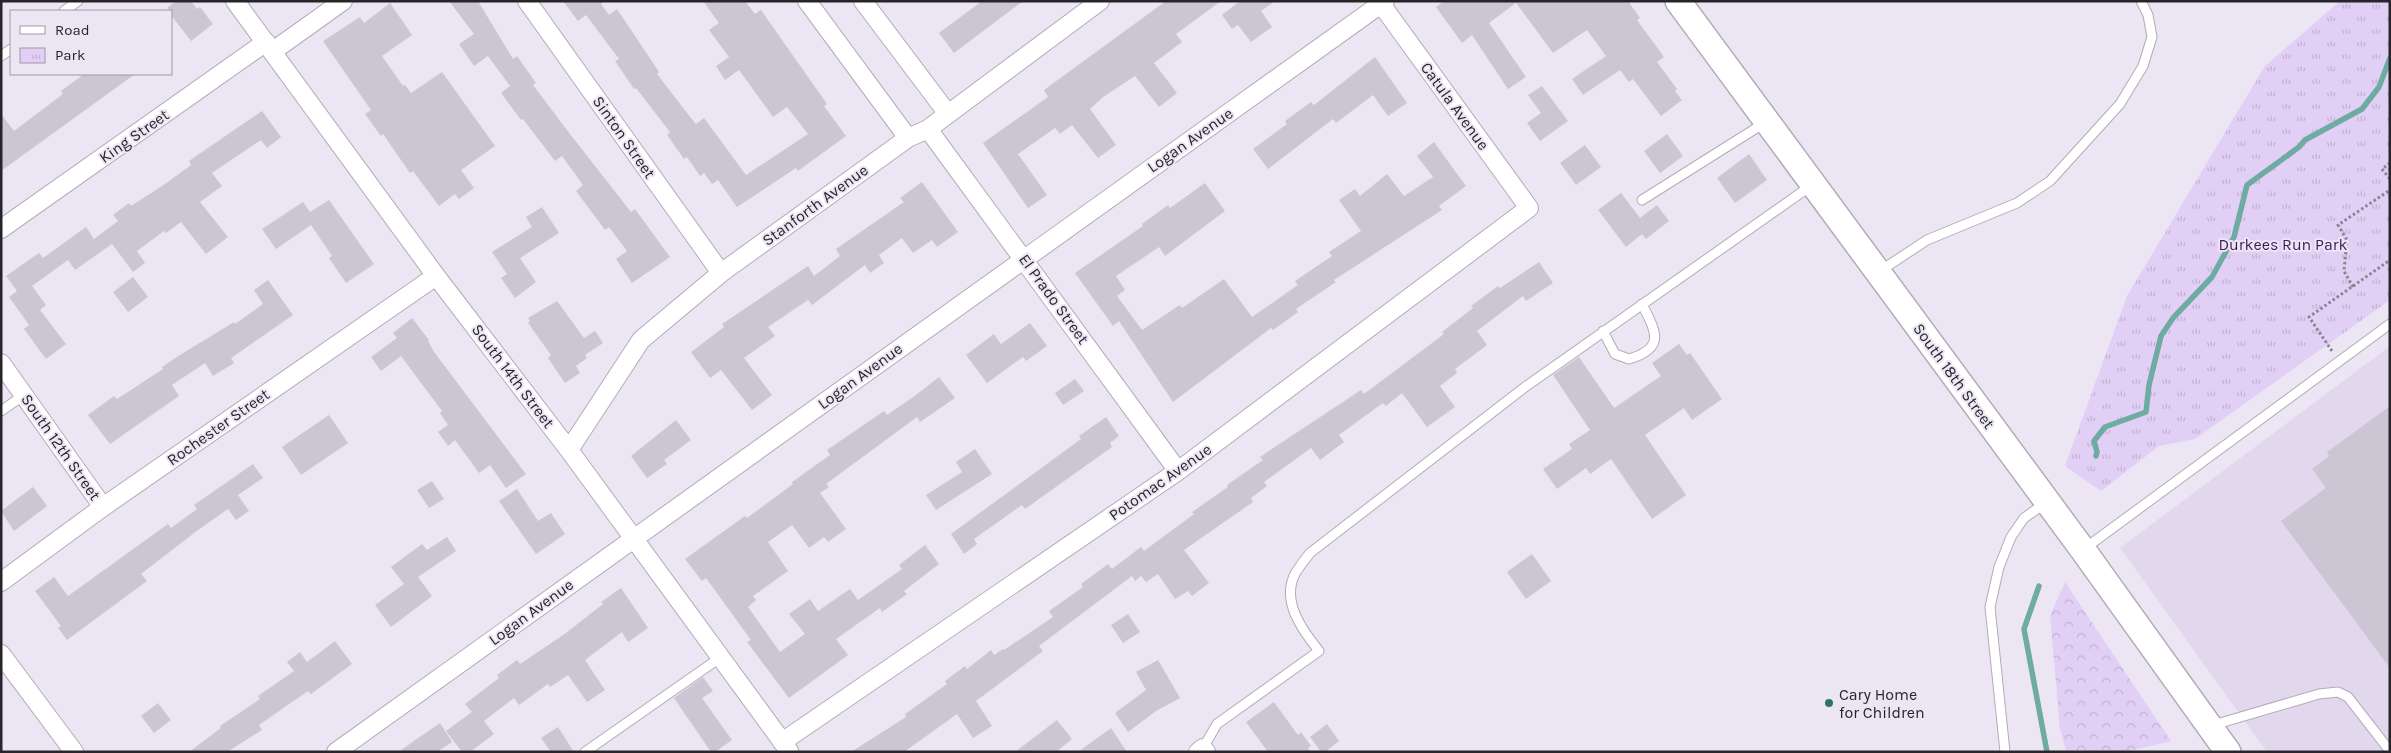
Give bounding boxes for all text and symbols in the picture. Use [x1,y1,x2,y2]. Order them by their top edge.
legend [10,10,172,75]
text: Road [55,21,90,39]
text: Park [55,46,85,64]
street label: Catula Avenue [1417,58,1493,154]
street label: Sinton Street [589,92,659,182]
street label: Logan Avenue [1144,103,1236,177]
street label: King Street [95,105,173,167]
street label: Stanforth Avenue [758,160,872,250]
park label: Durkees Run Park [2218,235,2348,254]
street label: El Prado Street [1015,250,1093,348]
street label: South 18th Street [1909,319,1999,433]
street label: South 14th Street [468,320,558,432]
street label: Logan Avenue [814,339,906,413]
street label: Rochester Street [163,385,273,469]
street label: South 12th Street [17,390,105,504]
street label: Potomac Avenue [1105,440,1215,524]
street label: Logan Avenue [485,575,577,649]
place label: Cary Home for Children [1839,685,1925,722]
marker: Cary Home for Children [1823,697,1835,709]

